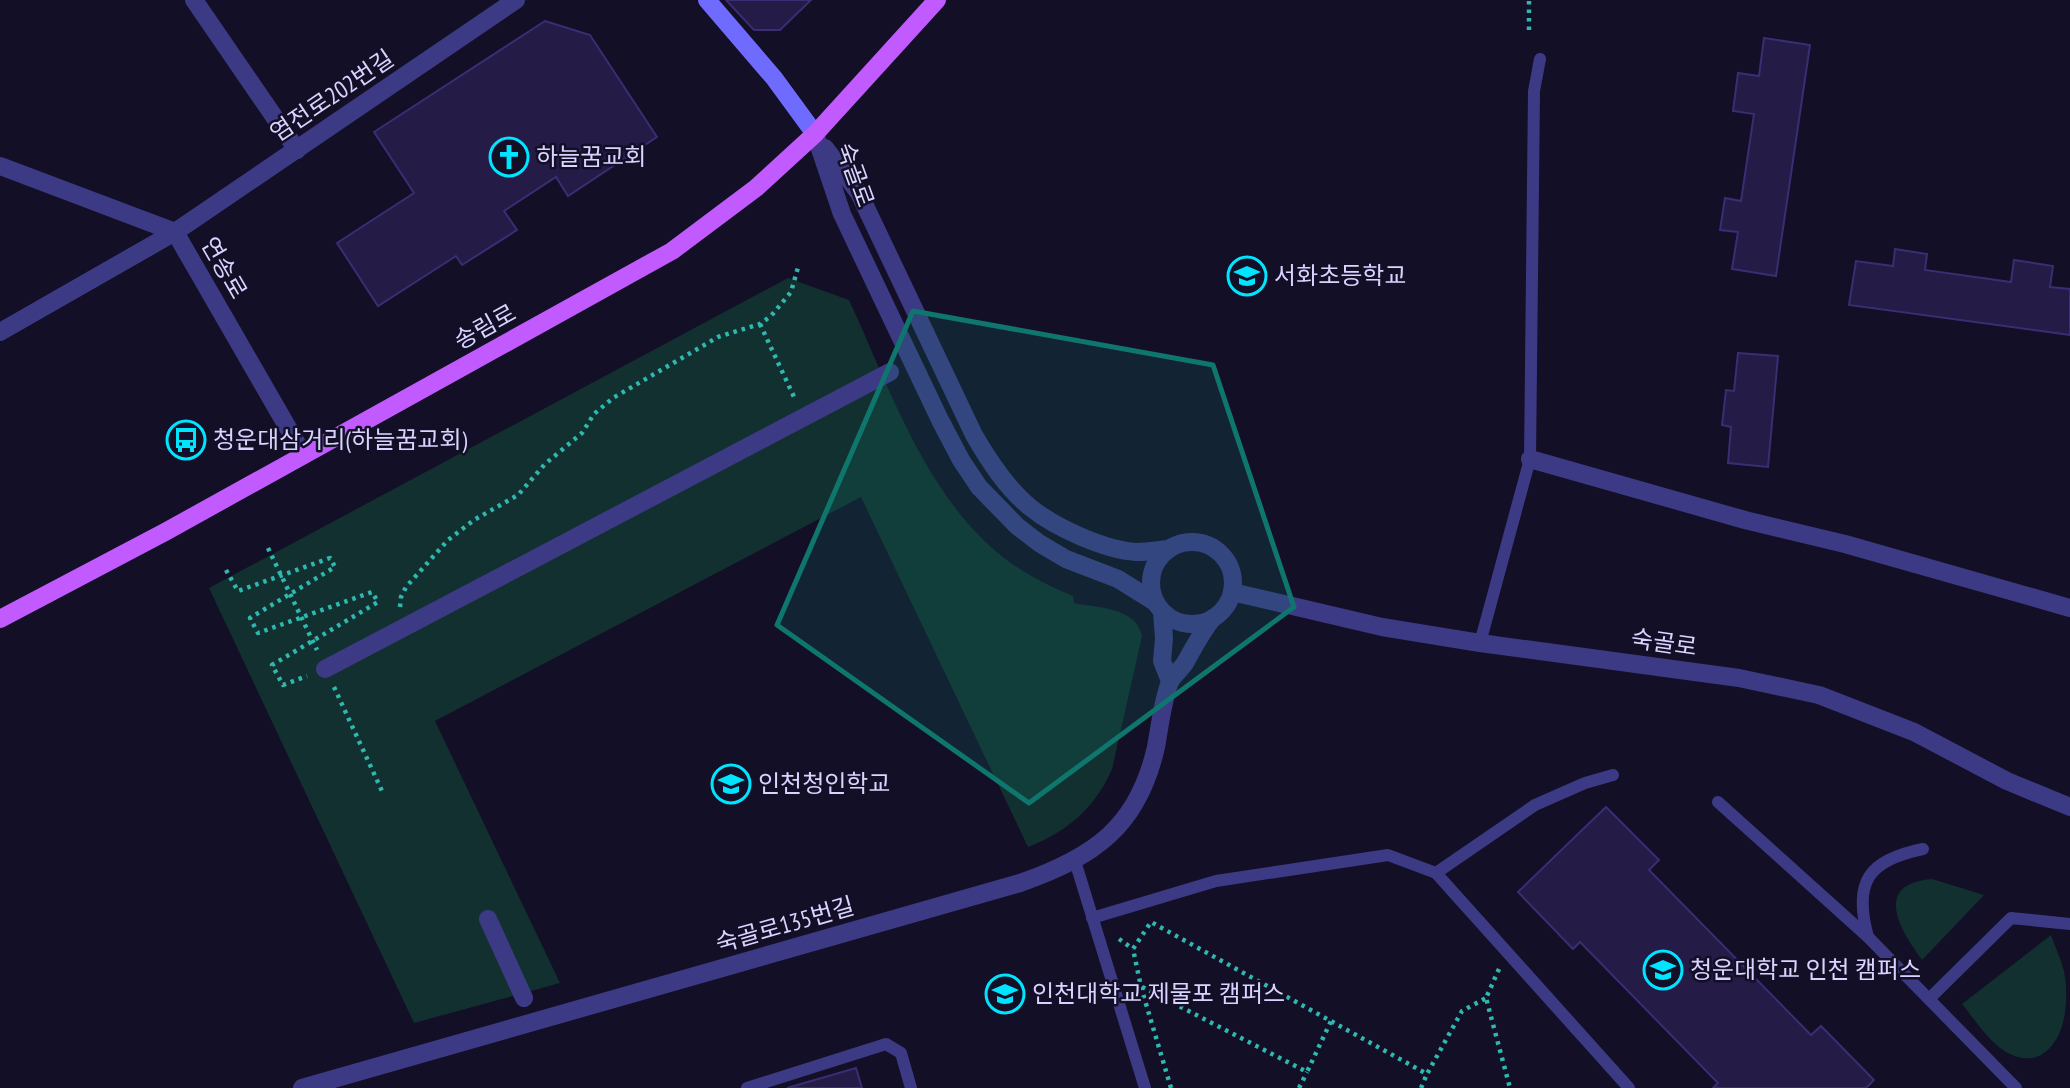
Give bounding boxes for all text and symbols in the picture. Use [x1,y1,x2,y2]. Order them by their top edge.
street label: 염전로202번길 [264,43,400,148]
church icon: 하늘꿈교회 [488,136,530,178]
street label: 숙골로 [830,138,881,211]
place label: 하늘꿈교회 [536,141,646,172]
street label: 연송로 [194,231,254,304]
school or university icon: 서화초등학교 [1226,255,1268,297]
place label: 서화초등학교 [1274,260,1406,291]
street label: 송림로 [448,297,521,356]
bus stop icon: 청운대삼거리(하늘꿈교회) [165,419,207,461]
place label: 청운대삼거리(하늘꿈교회) [213,424,467,455]
street label: 숙골로 [1629,623,1699,662]
school or university icon: 인천청인학교 [710,763,752,805]
place label: 인천청인학교 [758,768,890,799]
street label: 숙골로135번길 [712,890,858,959]
school or university icon: 청운대학교 인천 캠퍼스 [1642,949,1684,991]
place label: 청운대학교 인천 캠퍼스 [1690,954,1921,985]
school or university icon: 인천대학교 제물포 캠퍼스 [984,973,1026,1015]
place label: 인천대학교 제물포 캠퍼스 [1032,978,1285,1009]

